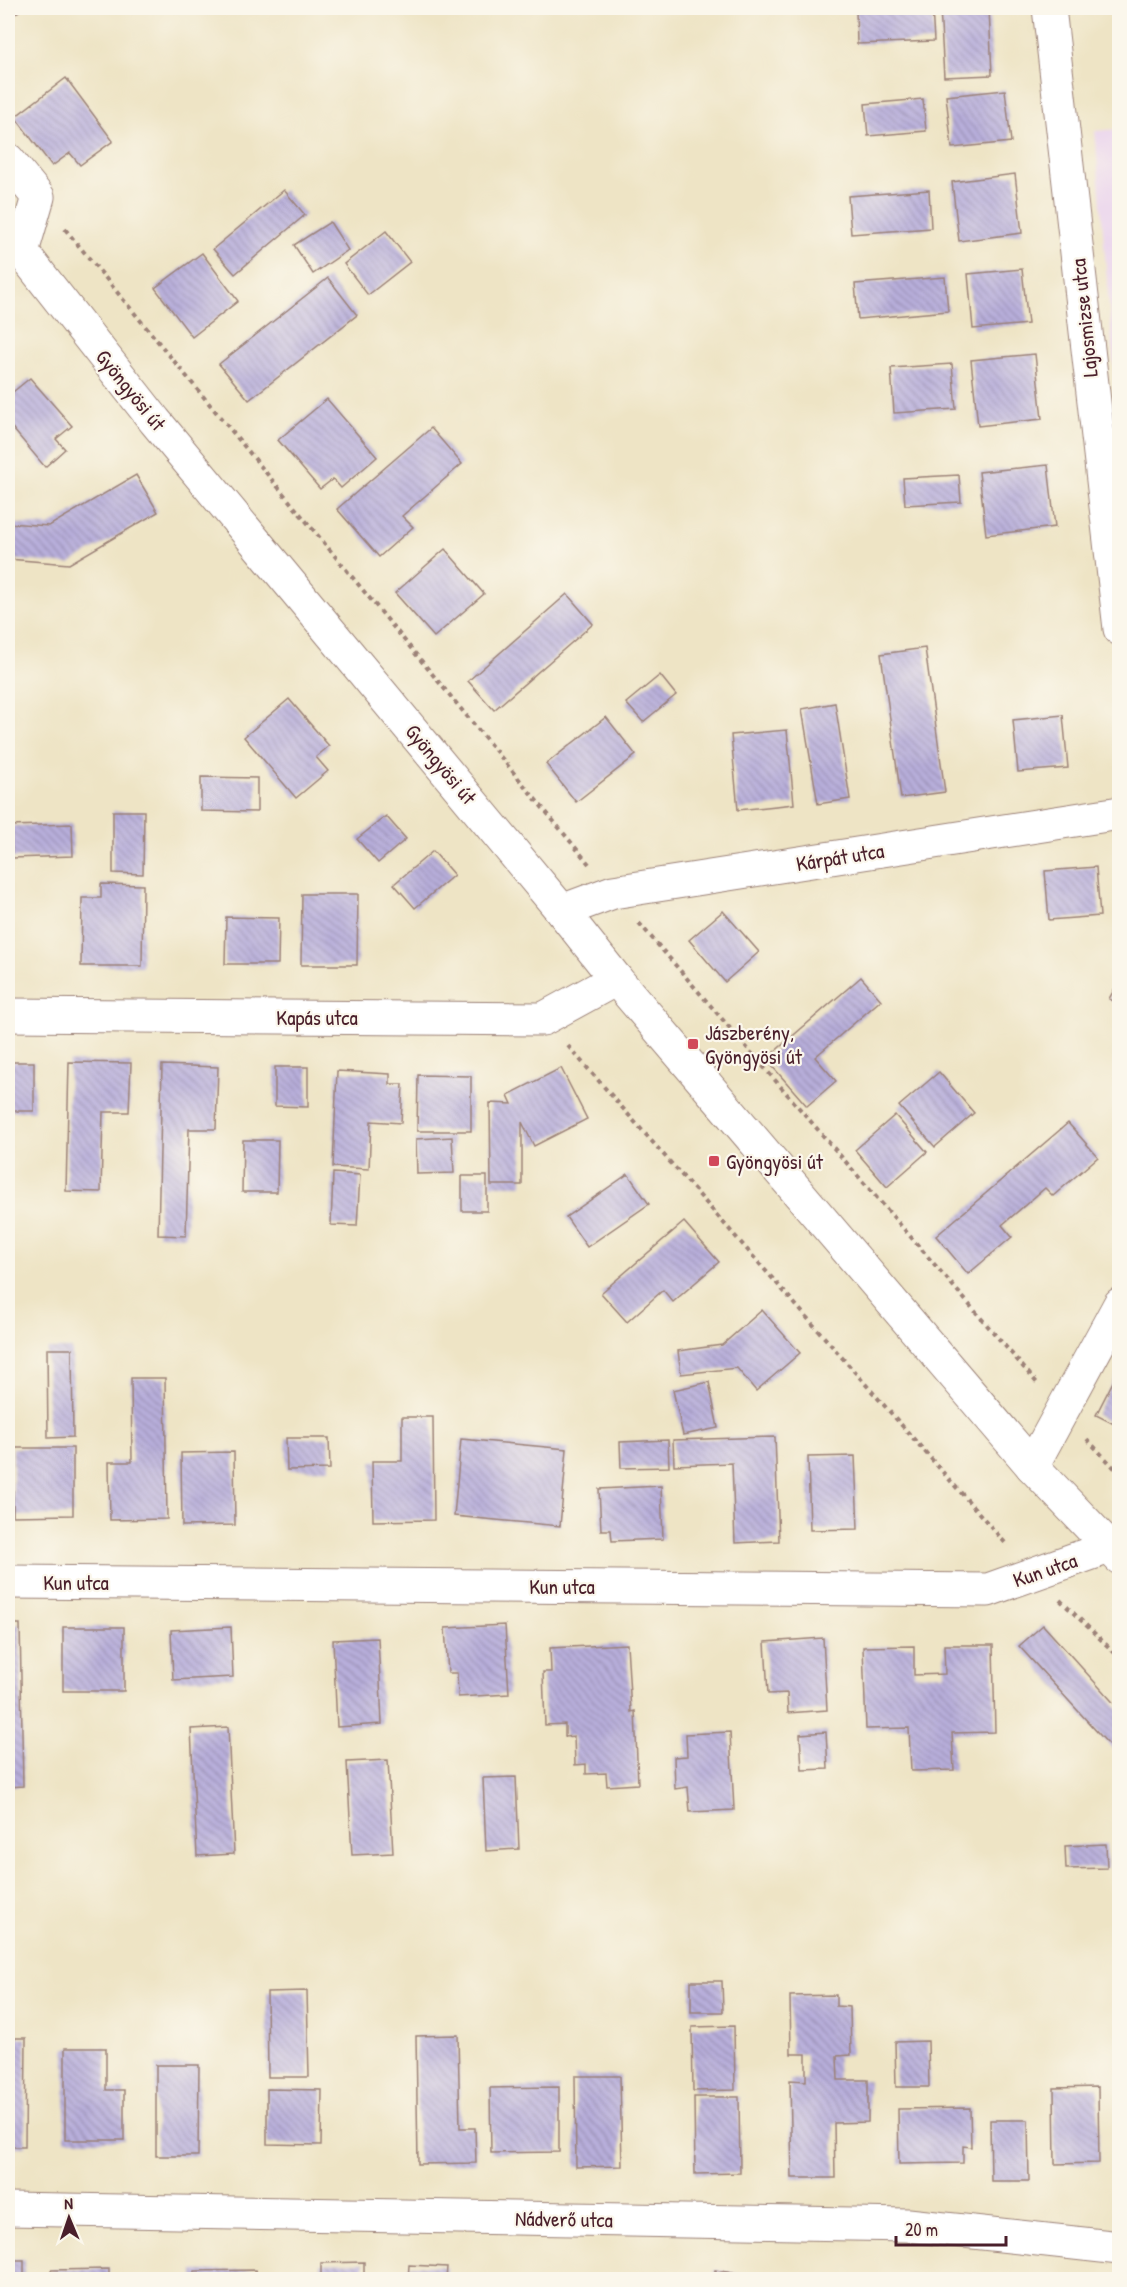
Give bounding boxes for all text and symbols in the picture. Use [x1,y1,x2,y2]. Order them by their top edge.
street label: Lajosmizse utca [1063,257,1105,379]
street label: Gyöngyösi út [89,343,173,437]
street label: Gyöngyösi út [399,718,484,811]
street label: Kárpát utca [794,836,886,878]
street label: Kapás utca [276,1003,358,1032]
place label: Jászberény, Gyöngyösi út [705,1018,803,1071]
marker: Jászberény, Gyöngyösi út [686,1037,700,1051]
place label: Gyöngyösi út [726,1147,824,1176]
marker: Gyöngyösi út [707,1154,721,1168]
street label: Kun utca [1009,1546,1081,1594]
street label: Kun utca [43,1568,109,1597]
street label: Kun utca [529,1572,595,1601]
north arrow [39,2188,99,2248]
text: N [64,2192,74,2214]
street label: Nádverő utca [515,2204,613,2234]
scale bar [896,2209,1006,2247]
text: 20 m [905,2217,938,2242]

